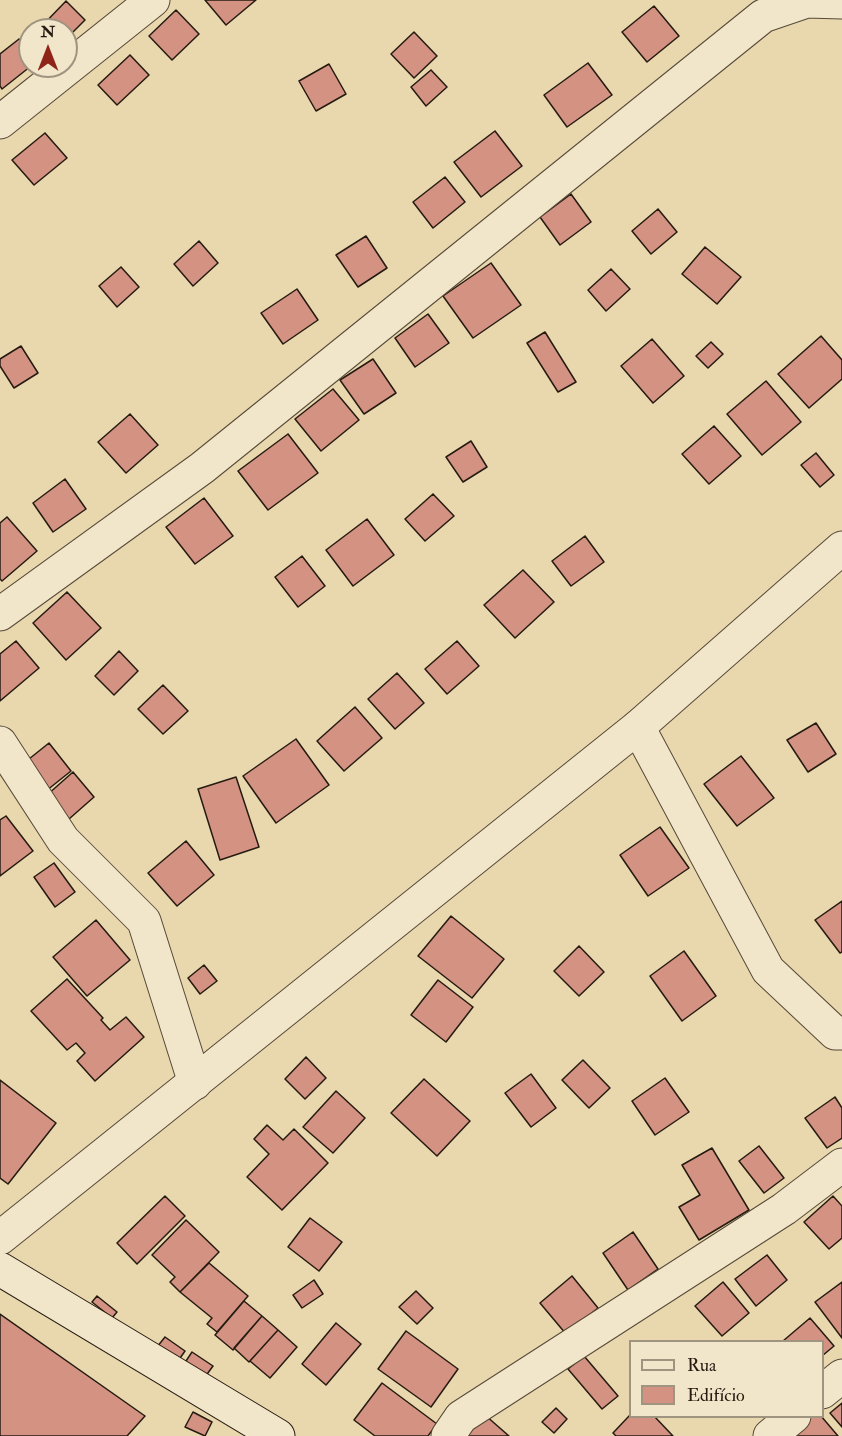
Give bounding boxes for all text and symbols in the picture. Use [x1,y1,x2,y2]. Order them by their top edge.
north arrow [18,18,78,78]
text: N [41,22,55,42]
legend [629,1340,824,1418]
text: Rua [687,1354,716,1377]
text: Edifício [687,1384,745,1407]

